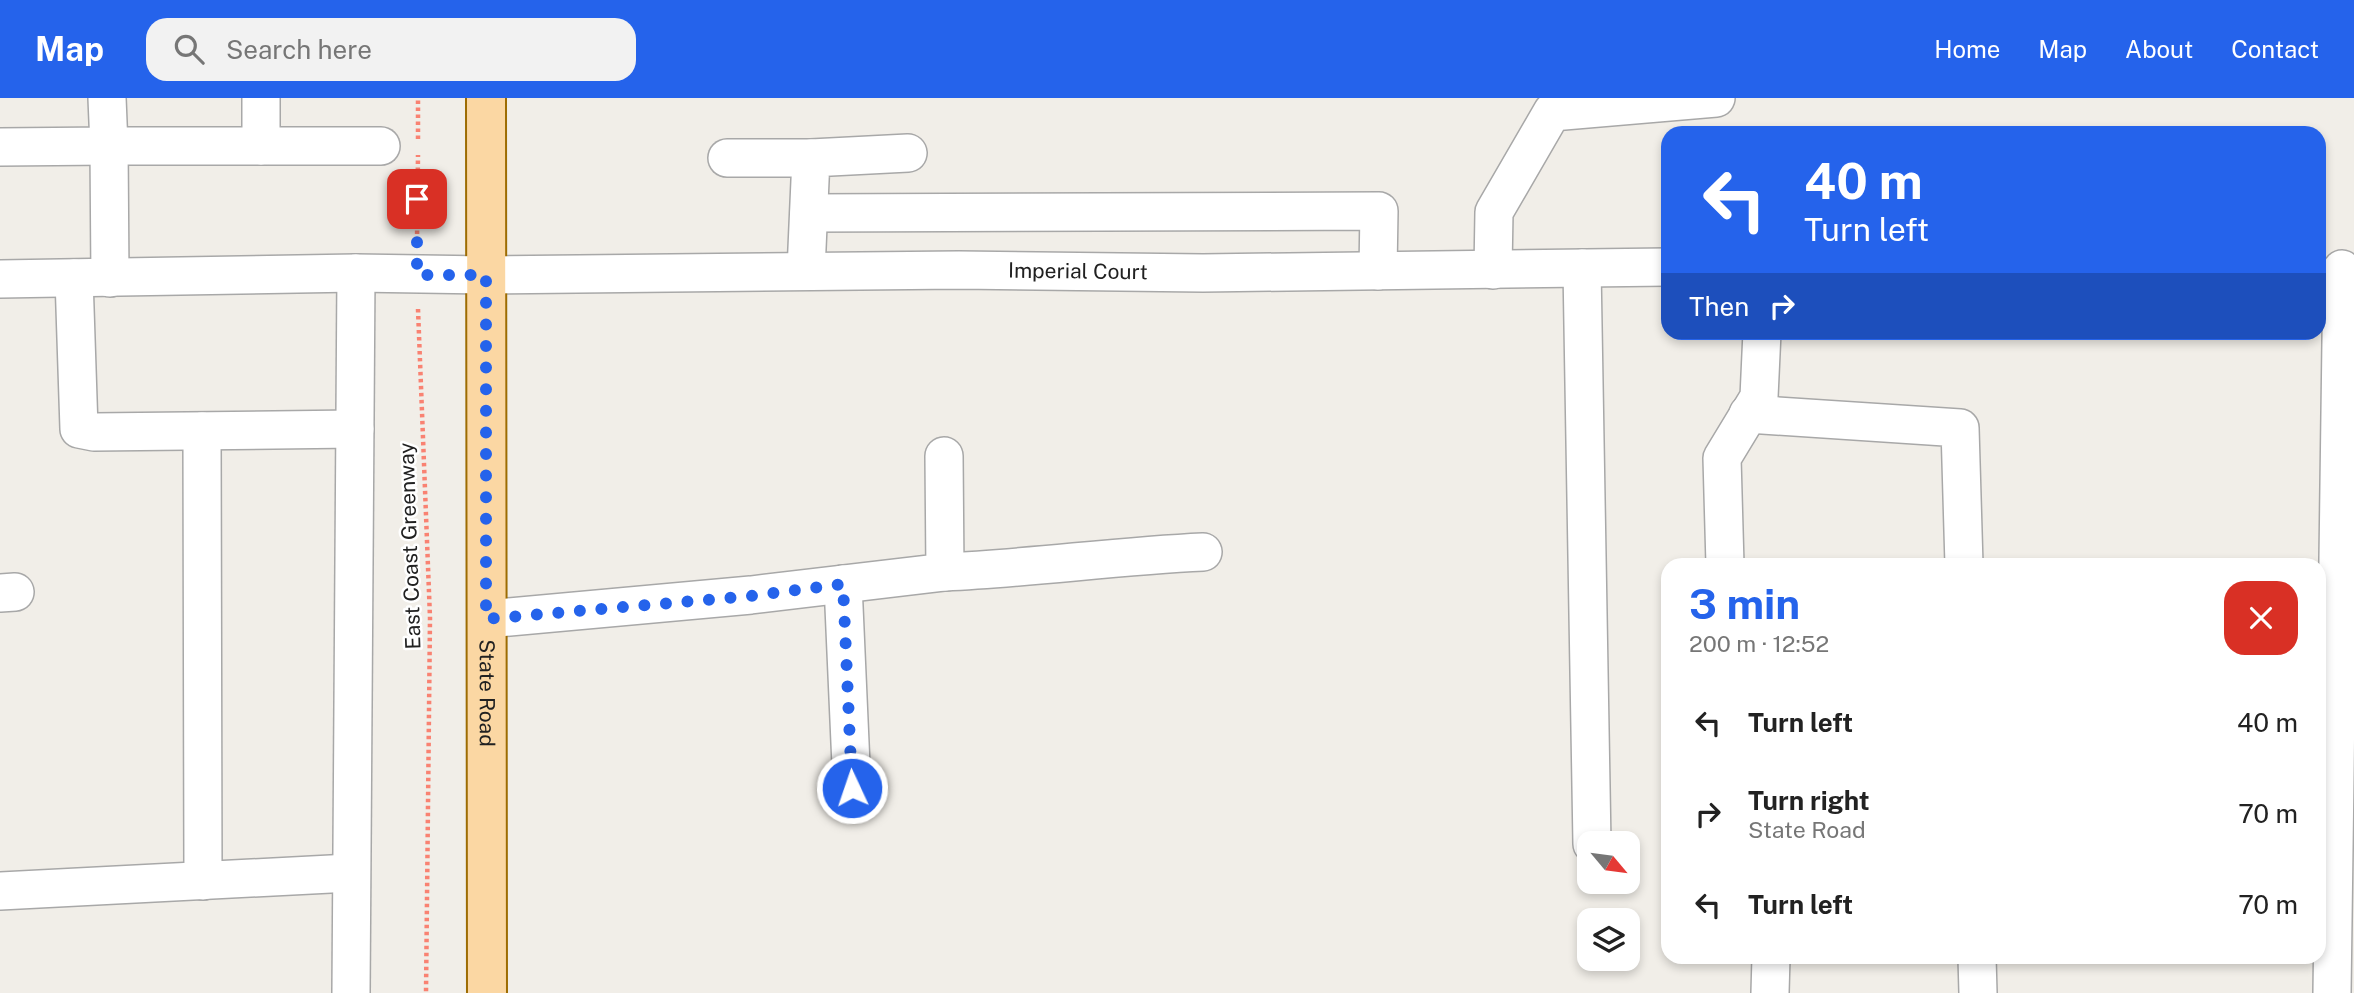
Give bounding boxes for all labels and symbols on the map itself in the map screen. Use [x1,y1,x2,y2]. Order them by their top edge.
pin [387,169,447,229]
street label: Imperial Court [1008,258,1148,284]
street label: East Coast Greenway [393,442,426,650]
street label: State Road [475,639,500,747]
position arrow [815,751,889,825]
north arrow [1577,831,1640,894]

